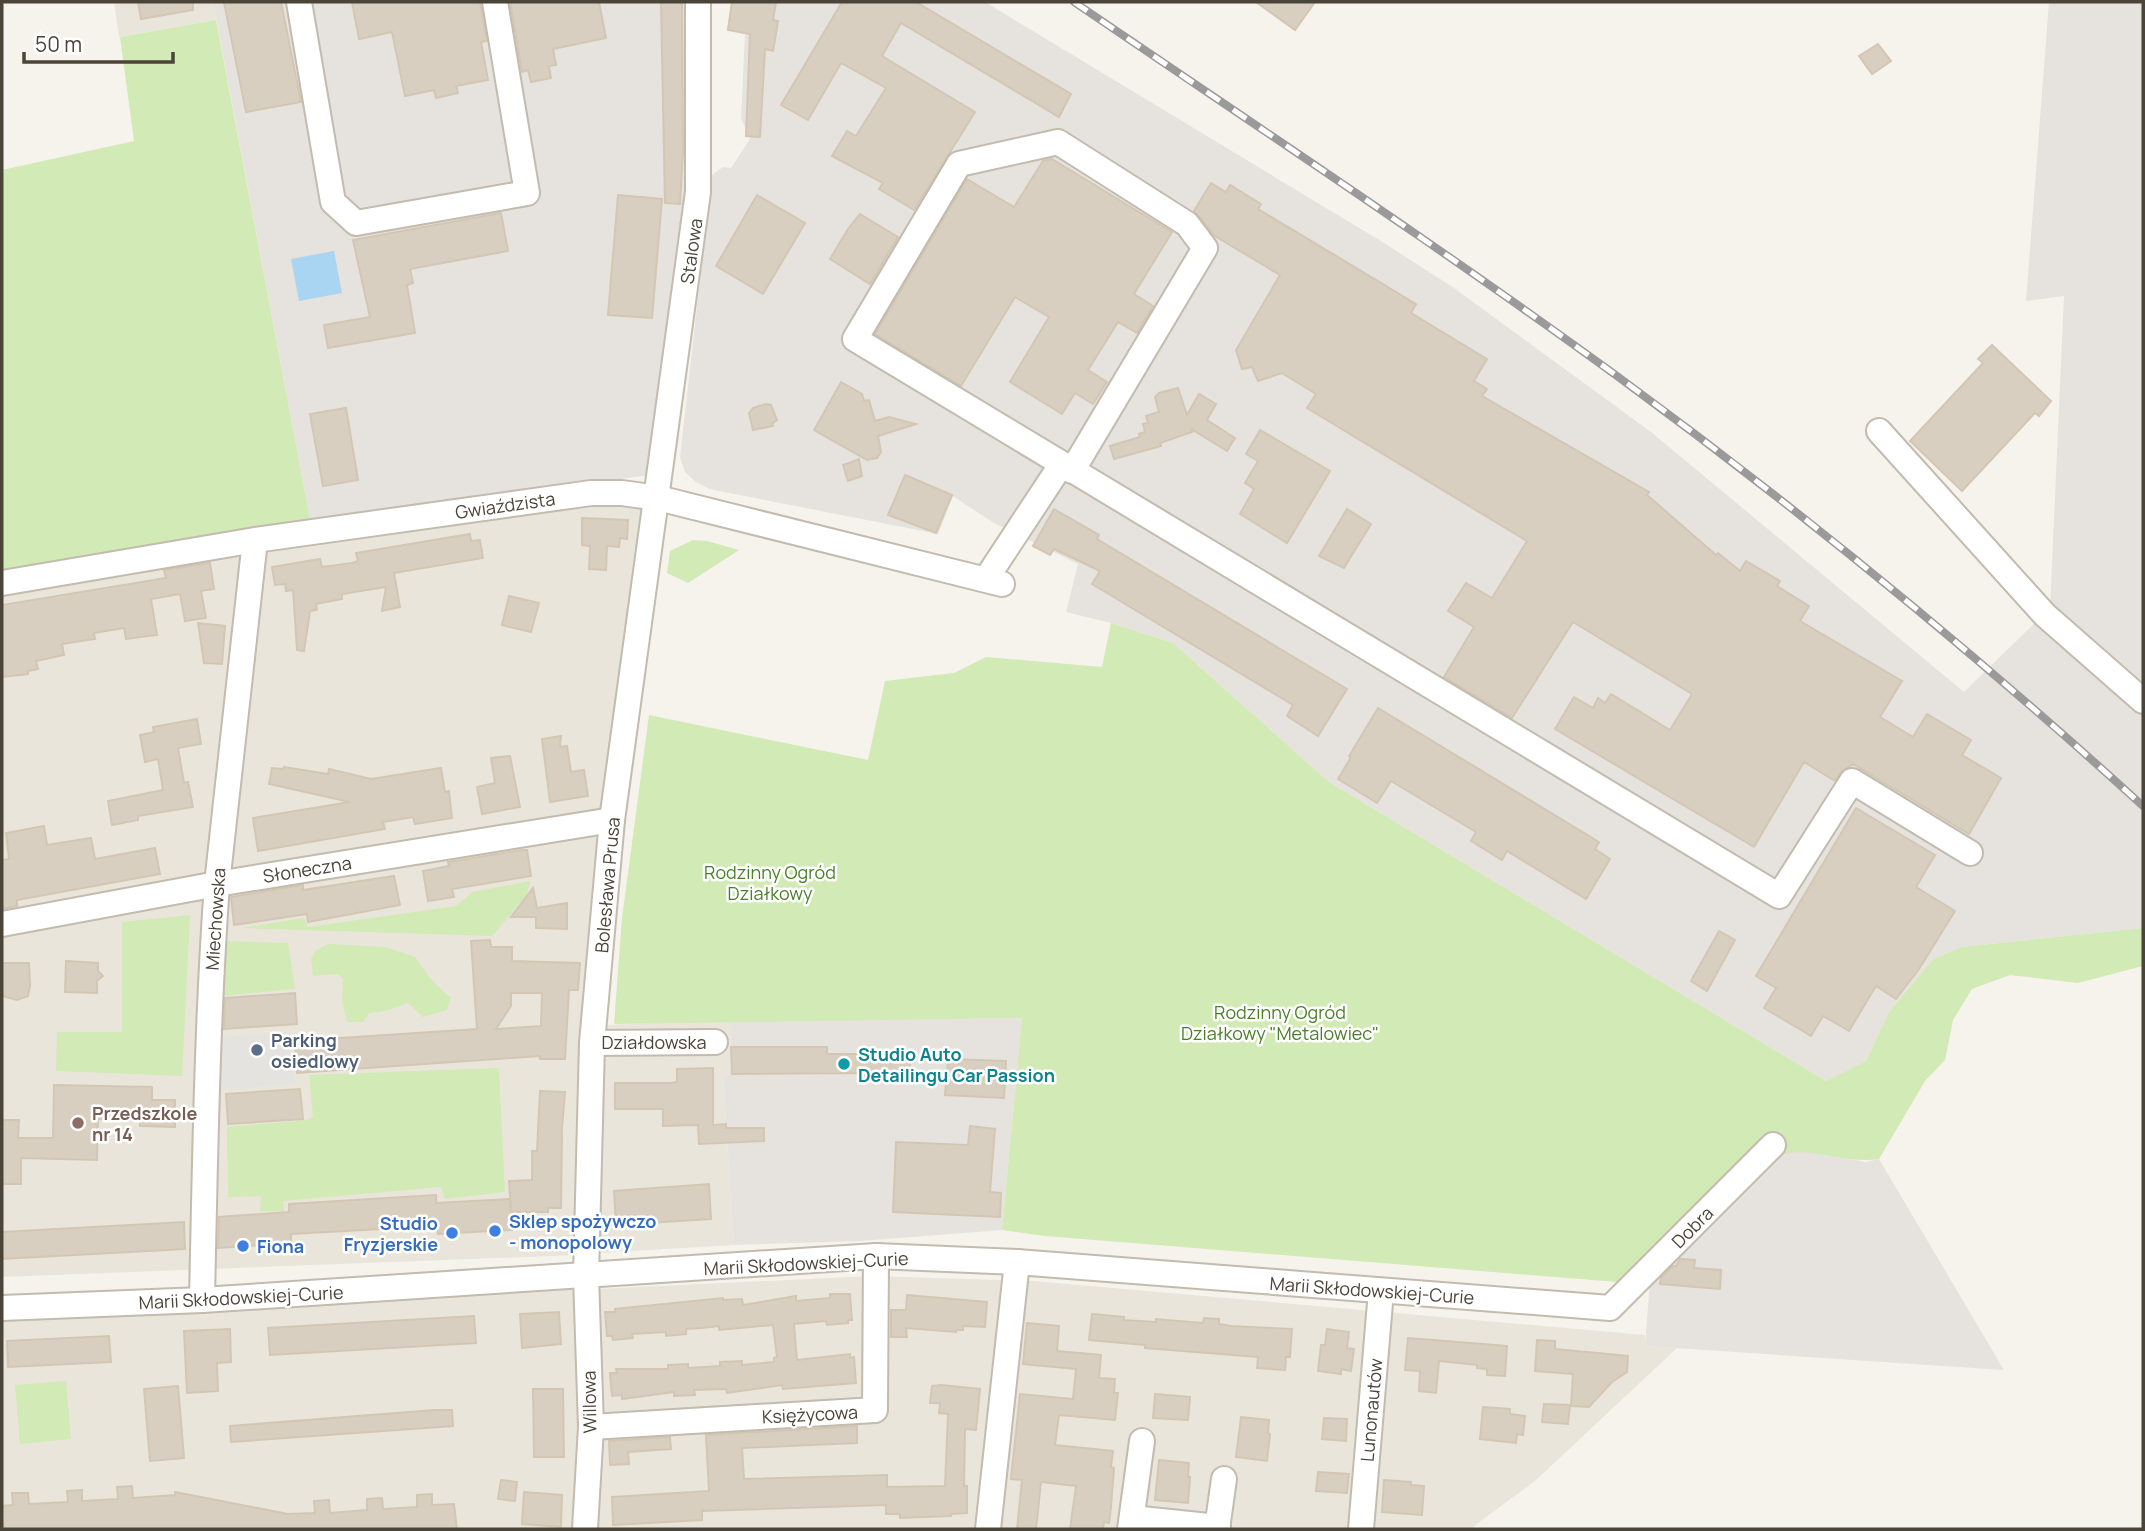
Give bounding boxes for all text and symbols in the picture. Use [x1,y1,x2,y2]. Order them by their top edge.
scale bar [24,21,173,65]
text: 50 m [35,30,82,58]
street label: Stalowa [675,217,707,285]
street label: Gwiaździsta [454,486,556,524]
street label: Bolesława Prusa [589,816,625,954]
street label: Słoneczna [261,850,353,888]
park label: Rodzinny Ogród Działkowy [704,860,836,905]
street label: Miechowska [199,867,231,971]
park label: Rodzinny Ogród Działkowy "Metalowiec" [1181,1000,1379,1045]
place label: Parking osiedlowy [271,1028,359,1073]
street label: Działdowska [601,1030,707,1054]
marker: Parking osiedlowy [249,1042,265,1058]
place label: Studio Auto Detailingu Car Passion [858,1042,1055,1087]
marker: Studio Auto Detailingu Car Passion [836,1056,852,1072]
place label: Przedszkole nr 14 [92,1101,198,1146]
marker: Przedszkole nr 14 [70,1115,86,1131]
street label: Dobra [1666,1201,1718,1253]
place label: Sklep spożywczo - monopolowy [509,1209,656,1254]
place label: Studio Fryzjerskie [344,1211,438,1256]
marker: Sklep spożywczo - monopolowy [487,1223,503,1239]
marker: Studio Fryzjerskie [444,1225,460,1241]
place label: Fiona [257,1234,304,1258]
marker: Fiona [235,1238,251,1254]
street label: Marii Skłodowskiej-Curie [703,1246,909,1280]
street label: Marii Skłodowskiej-Curie [1269,1271,1475,1309]
street label: Marii Skłodowskiej-Curie [138,1280,344,1314]
street label: Lunonautów [1355,1357,1387,1463]
street label: Willowa [576,1370,602,1434]
street label: Księżycowa [761,1400,859,1428]

